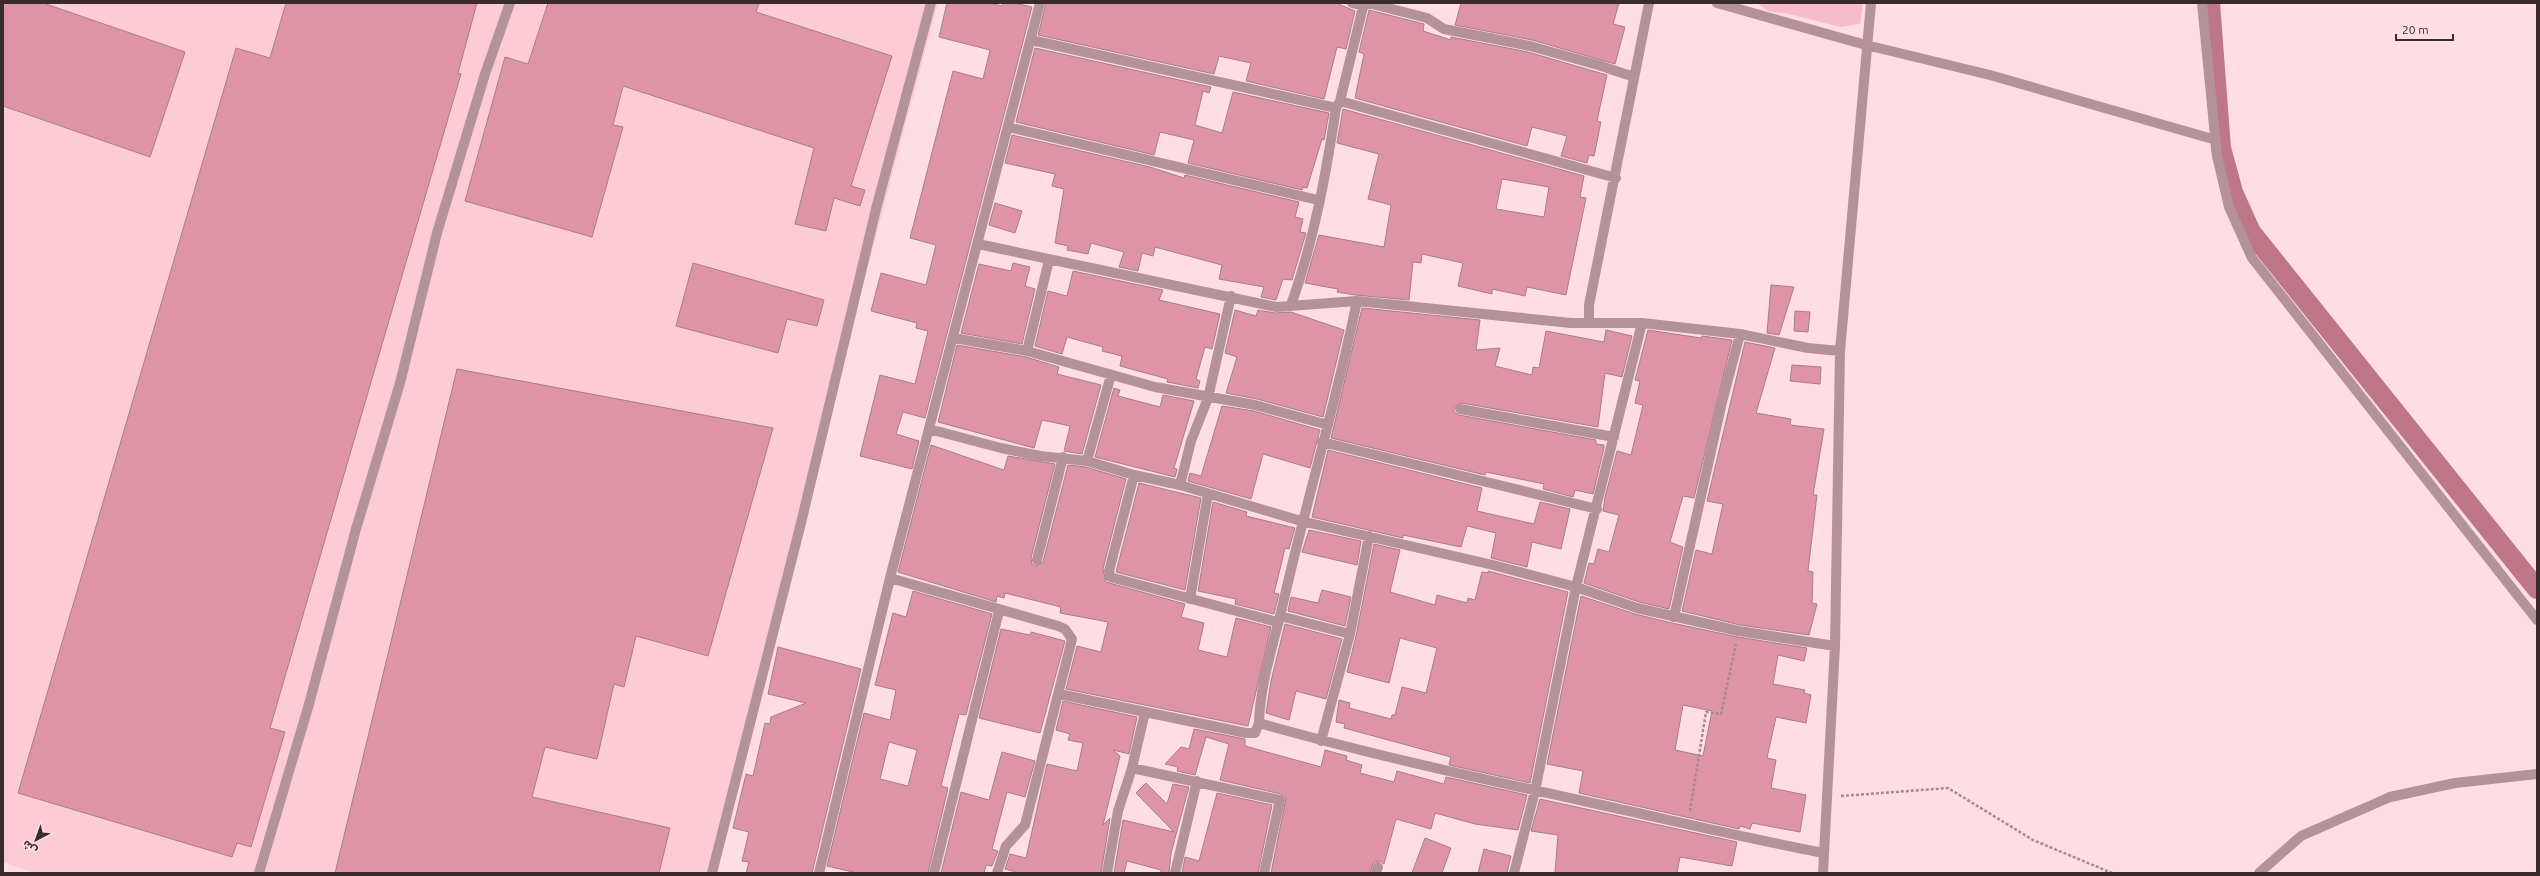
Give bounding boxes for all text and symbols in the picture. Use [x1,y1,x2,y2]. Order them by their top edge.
scale bar [2396,16,2453,42]
text: 20 m [2402,23,2429,36]
north arrow [16,820,56,860]
text: ش [20,837,40,857]

